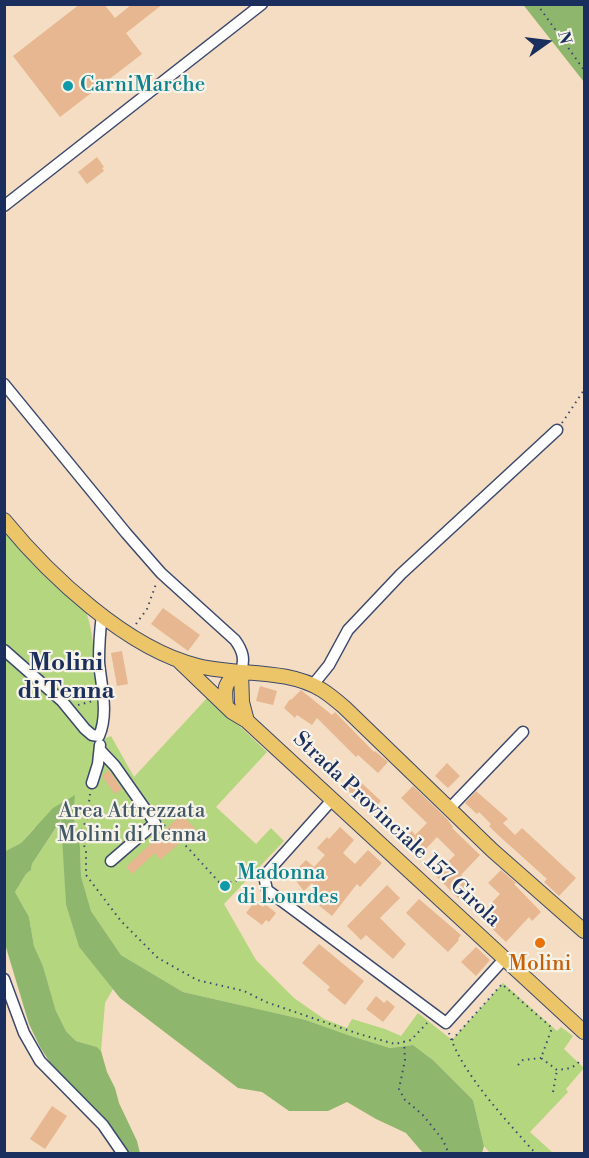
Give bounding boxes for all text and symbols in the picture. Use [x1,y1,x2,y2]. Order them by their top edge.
north arrow [517,12,577,72]
text: N [553,29,576,46]
place label: CarniMarche [80,73,205,99]
marker: CarniMarche [61,79,75,93]
district label: Molini di Tenna [18,650,114,706]
street label: Strada Provinciale 157 Girola [287,727,505,933]
park label: Area Attrezzata Molini di Tenna [57,799,207,849]
place label: Madonna di Lourdes [237,861,338,911]
marker: Madonna di Lourdes [218,879,232,893]
marker: Molini [533,936,547,950]
place label: Molini [509,952,571,978]

